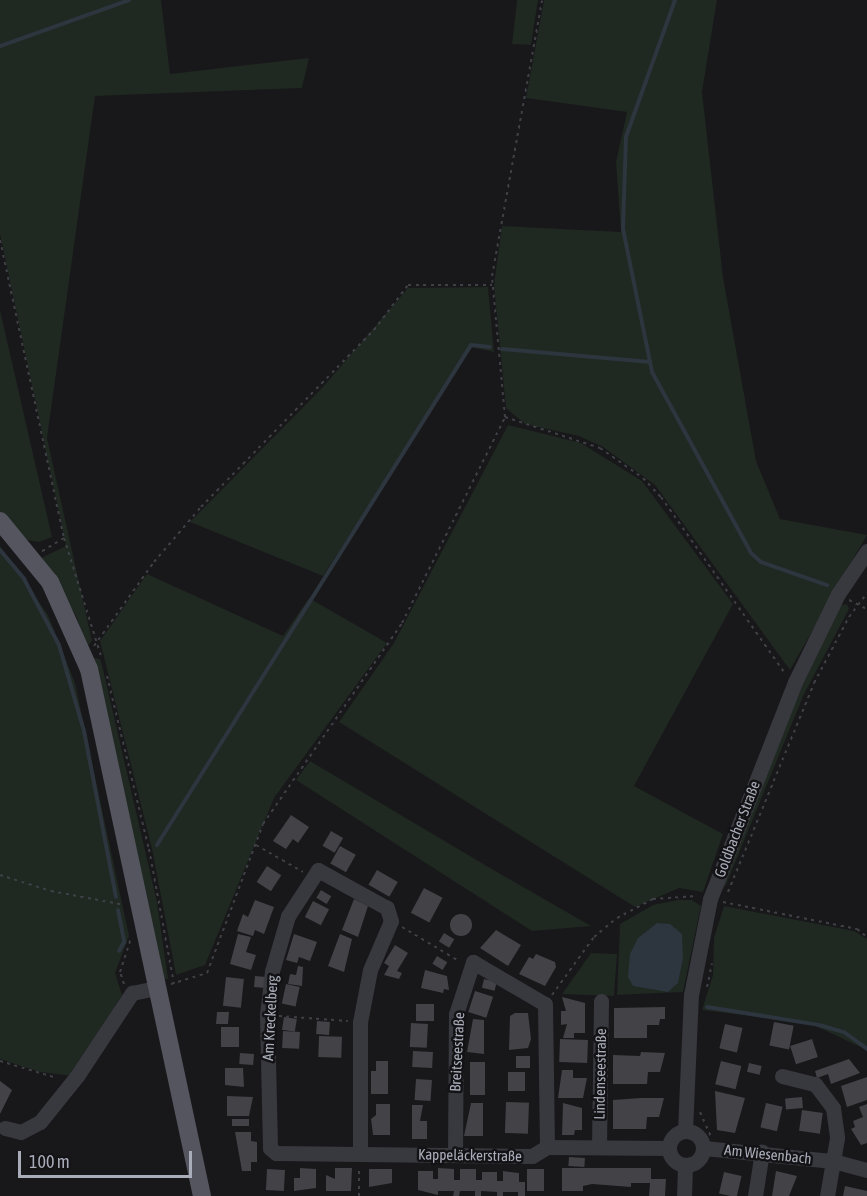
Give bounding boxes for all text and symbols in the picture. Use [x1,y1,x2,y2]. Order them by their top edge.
street label: Goldbacher Straße [710,778,764,880]
street label: Am Kreckelberg [259,975,281,1061]
street label: Breitseestraße [446,1012,468,1092]
street label: Lindenseestraße [590,1028,610,1120]
scale bar [21,1139,195,1177]
street label: Am Wiesenbach [723,1140,813,1168]
street label: Kappeläckerstraße [418,1145,522,1165]
text: 100 m [29,1151,70,1172]

